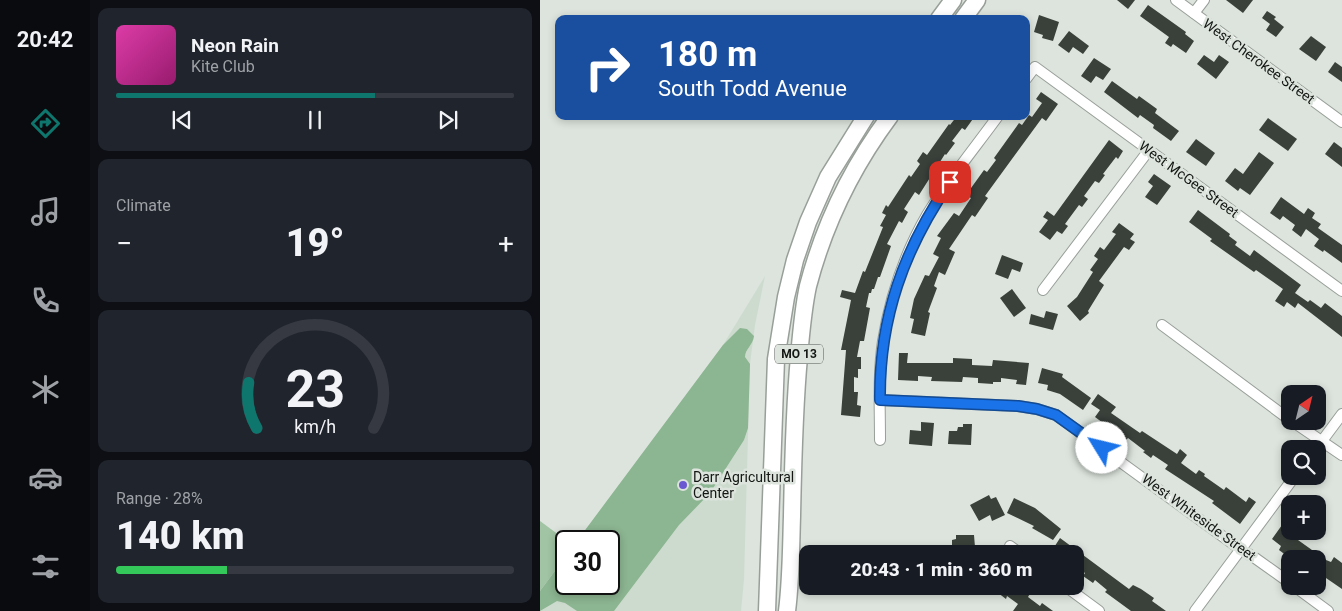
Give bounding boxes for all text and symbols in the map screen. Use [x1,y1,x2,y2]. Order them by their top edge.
street label: West Cherokee Street [1200,15,1318,107]
text: 20:42 [17,27,73,52]
text: Neon Rain [191,34,279,57]
text: 180 m [658,34,757,75]
icon: right [575,35,640,100]
text: Kite Club [191,57,255,76]
text: South Todd Avenue [658,76,847,101]
icon: directions [28,106,63,141]
icon: previous [168,106,196,134]
icon: pause [301,106,329,134]
icon: next [434,106,462,134]
street label: West McGee Street [1136,137,1242,221]
pin [929,161,971,203]
icon: arrive [936,168,964,196]
icon: music [28,194,63,229]
text: Climate [116,196,171,215]
text: 19° [286,221,344,265]
text: − [116,227,132,260]
text: + [498,227,514,260]
icon: phone [28,283,63,318]
road number: MO 13 [775,344,823,364]
text: 23 [285,359,345,420]
icon: climate [28,372,63,407]
north arrow [1281,385,1326,430]
map controls [1281,385,1326,595]
text: km/h [294,416,336,437]
position arrow [1075,421,1127,473]
button: search [1281,440,1326,485]
icon: car [28,460,63,495]
place label: Darr Agricultural Center [693,469,794,501]
street label: West Whiteside Street [1139,470,1259,564]
marker: Darr Agricultural Center [677,479,689,491]
text: Range · 28% [116,489,203,508]
button: + [1281,495,1326,540]
text: 140 km [116,514,245,558]
speed limit sign: 30 [555,530,620,595]
icon: filters [28,549,63,584]
button: − [1281,550,1326,595]
text: 20:43 · 1 min · 360 m [850,558,1033,581]

